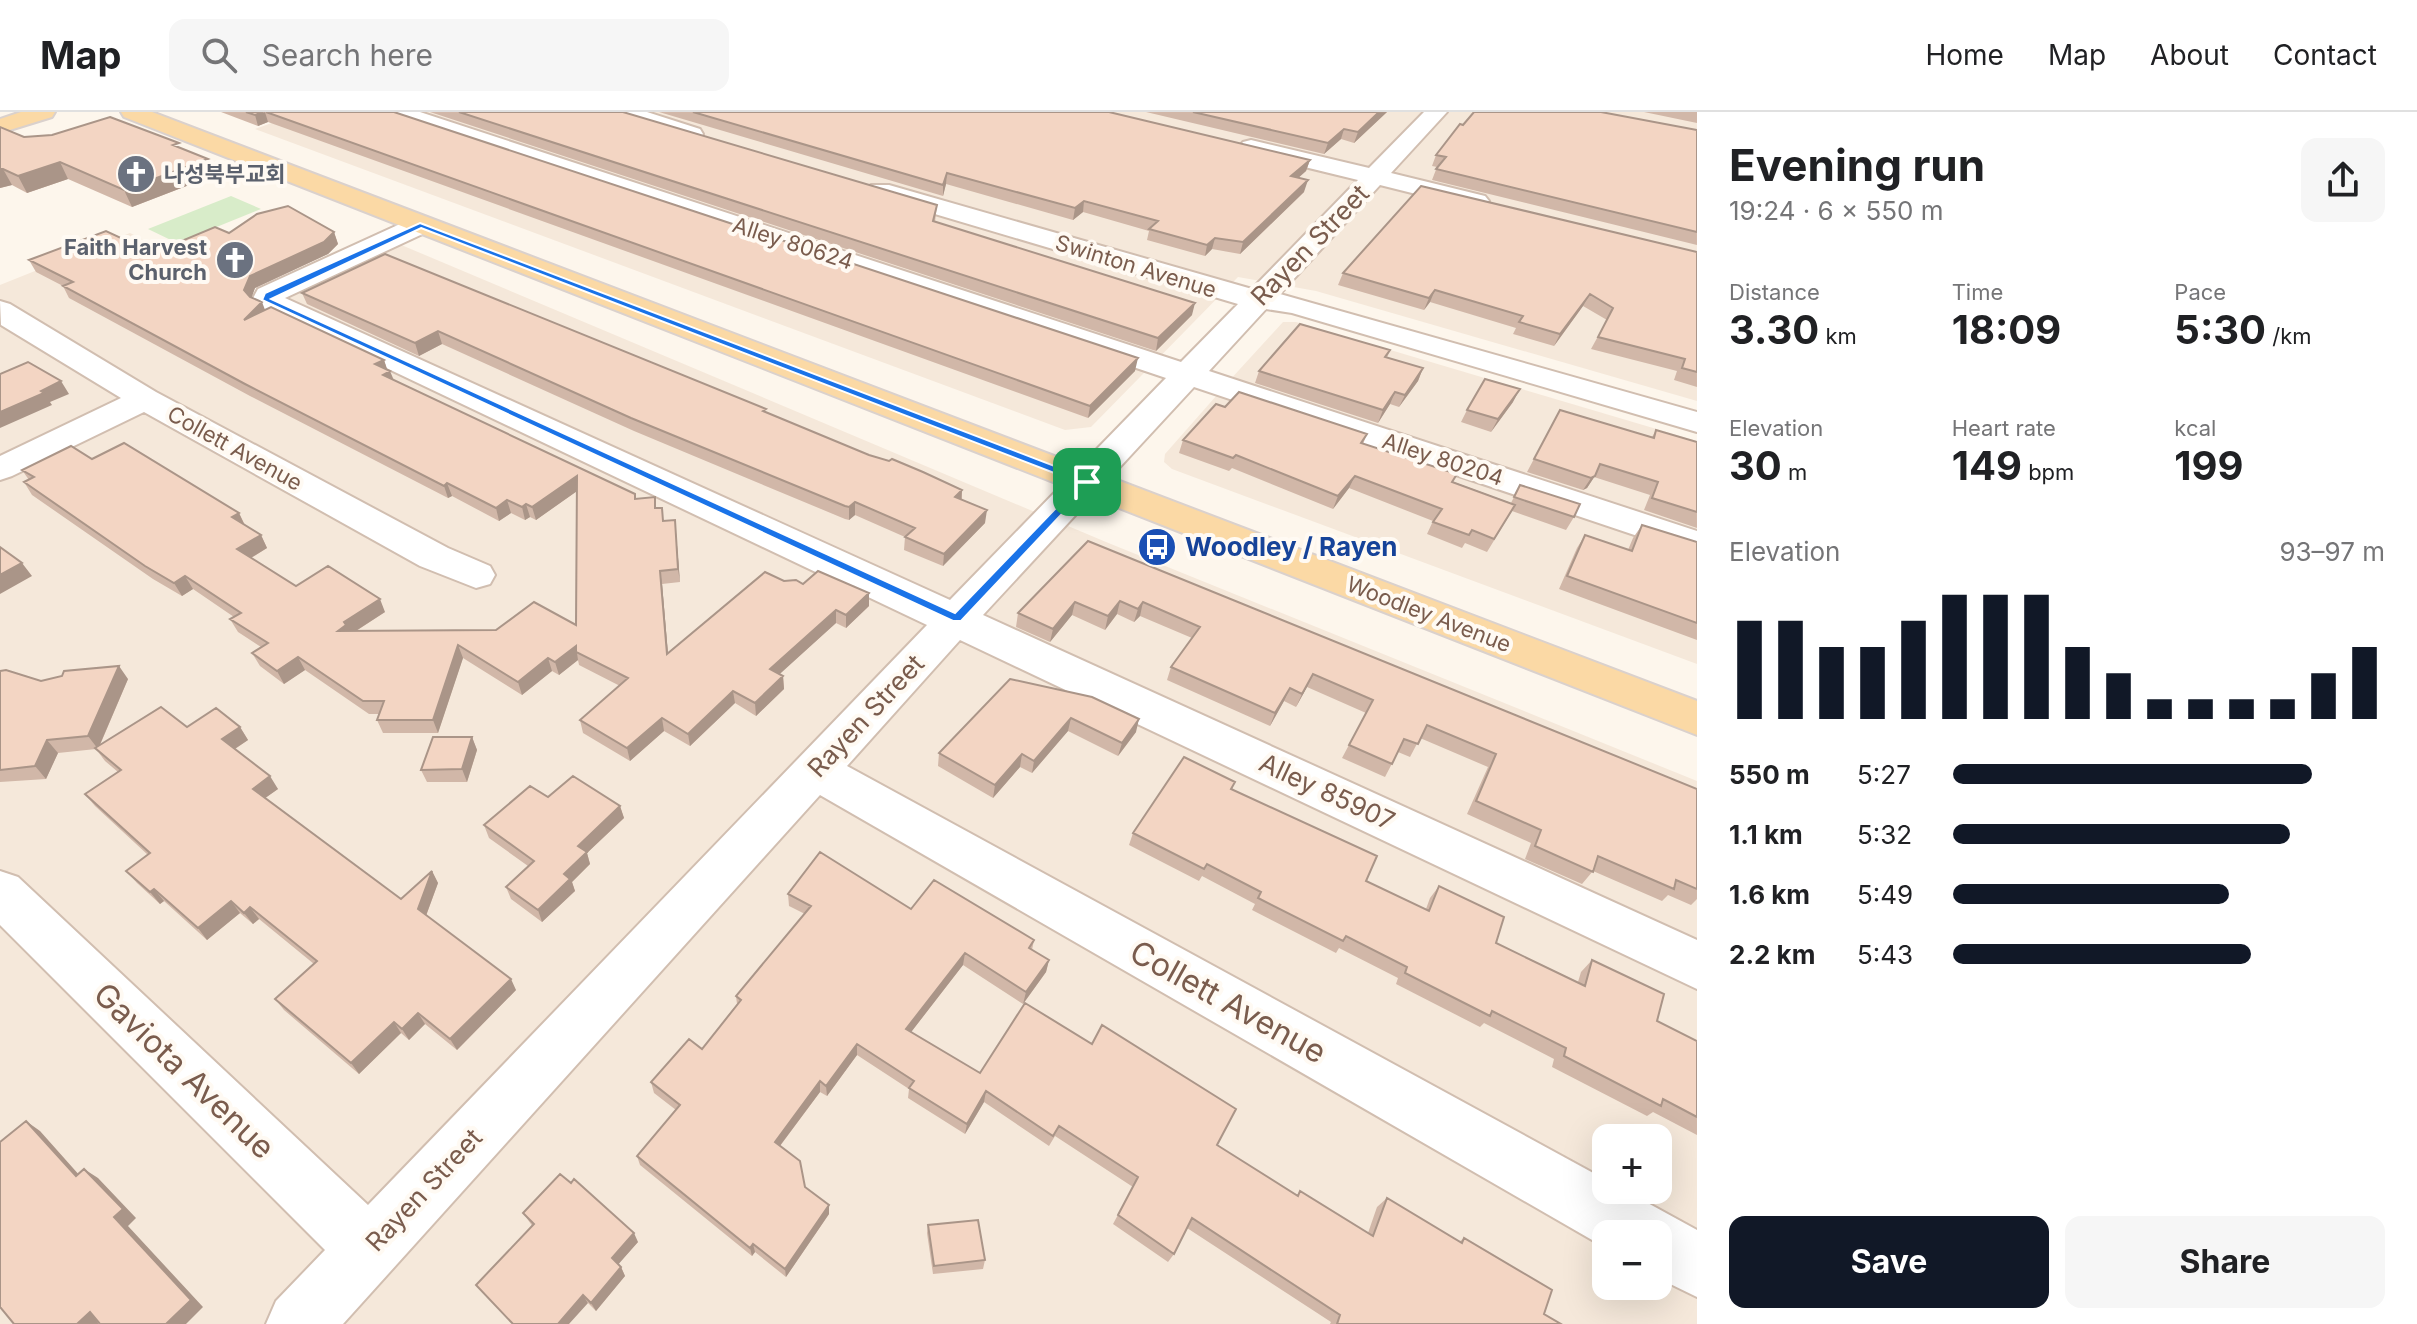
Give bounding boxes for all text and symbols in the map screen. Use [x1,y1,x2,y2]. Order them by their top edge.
search box [169,19,729,91]
text: Map [40,32,121,78]
icon: search [197,33,241,77]
text: Search here [261,37,433,73]
text: Home [1925,38,2004,72]
text: Map [2048,38,2106,72]
text: About [2150,38,2229,72]
text: Contact [2273,38,2377,72]
text: Evening run [1729,138,1985,192]
button: share [2301,138,2385,222]
church icon: 나성북부교회 [115,153,157,195]
place label: 나성북부교회 [164,161,285,187]
street label: Rayen Street [1244,178,1375,312]
text: 19:24 · 6 × 550 m [1729,195,1944,226]
street label: Alley 80624 [729,211,857,275]
street label: Swinton Avenue [1052,229,1220,303]
place label: Faith Harvest Church [64,234,207,285]
church icon: Faith Harvest Church [214,239,256,281]
text: Distance [1729,279,1820,305]
text: Time [1952,279,2003,305]
text: Pace [2174,279,2226,305]
text: 3.30 [1729,305,1819,354]
text: 18:09 [1952,305,2061,354]
text: 5:30 [2174,305,2266,354]
text: km [1819,323,1857,349]
text: /km [2266,323,2312,349]
street label: Collett Avenue [163,400,307,496]
text: Elevation [1729,415,1823,441]
text: Heart rate [1952,415,2056,441]
text: kcal [2174,415,2216,441]
street label: Alley 80204 [1379,427,1507,491]
text: 30 [1729,441,1782,490]
text: 149 [1952,441,2022,490]
text: 199 [2174,441,2244,490]
pin [1053,448,1121,516]
text: m [1782,459,1807,485]
text: bpm [2022,459,2074,485]
icon: arrive [1065,460,1109,504]
bus stop icon: Woodley / Rayen [1136,526,1178,568]
place label: Woodley / Rayen [1185,531,1398,562]
text: Elevation [1729,536,1840,567]
text: 93–97 m [2279,536,2385,567]
street label: Woodley Avenue [1343,571,1515,657]
street label: Rayen Street [801,648,930,783]
street label: Alley 85907 [1255,747,1400,836]
text: 550 m [1729,759,1810,790]
text: 5:27 [1857,759,1911,790]
text: 1.1 km [1729,819,1803,850]
text: 5:32 [1857,819,1912,850]
text: 1.6 km [1729,879,1810,910]
text: 5:49 [1857,879,1913,910]
street label: Collett Avenue [1123,932,1333,1072]
text: 2.2 km [1729,939,1815,970]
text: 5:43 [1857,939,1913,970]
street label: Gaviota Avenue [86,975,283,1167]
street label: Rayen Street [359,1122,488,1257]
map controls [1592,1124,1672,1300]
button: + [1592,1124,1672,1204]
button: Save [1729,1216,2049,1308]
button: Share [2065,1216,2385,1308]
button: − [1592,1220,1672,1300]

